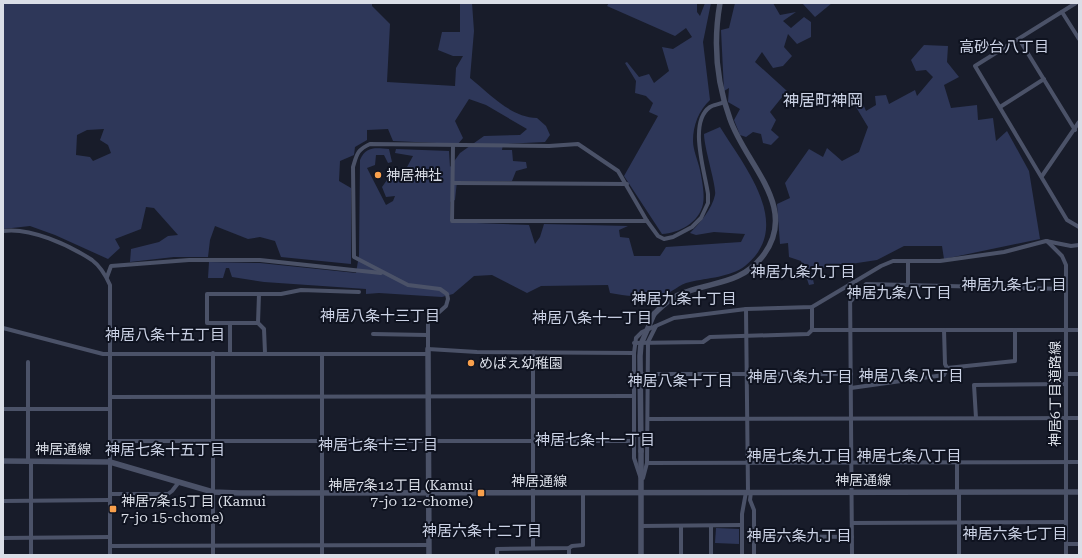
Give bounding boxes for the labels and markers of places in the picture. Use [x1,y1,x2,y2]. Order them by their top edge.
place label: 神居神社 [386,167,442,183]
marker: 神居神社 [373,170,383,180]
place label: めばえ幼稚園 [479,355,563,371]
marker: めばえ幼稚園 [466,358,476,368]
place label: 神居7条12丁目 (Kamui 7-jo 12-chome) [328,477,474,509]
marker: 神居7条12丁目 (Kamui 7-jo 12-chome) [476,488,486,498]
place label: 神居7条15丁目 (Kamui 7-jo 15-chome) [121,493,267,525]
marker: 神居7条15丁目 (Kamui 7-jo 15-chome) [108,504,118,514]

